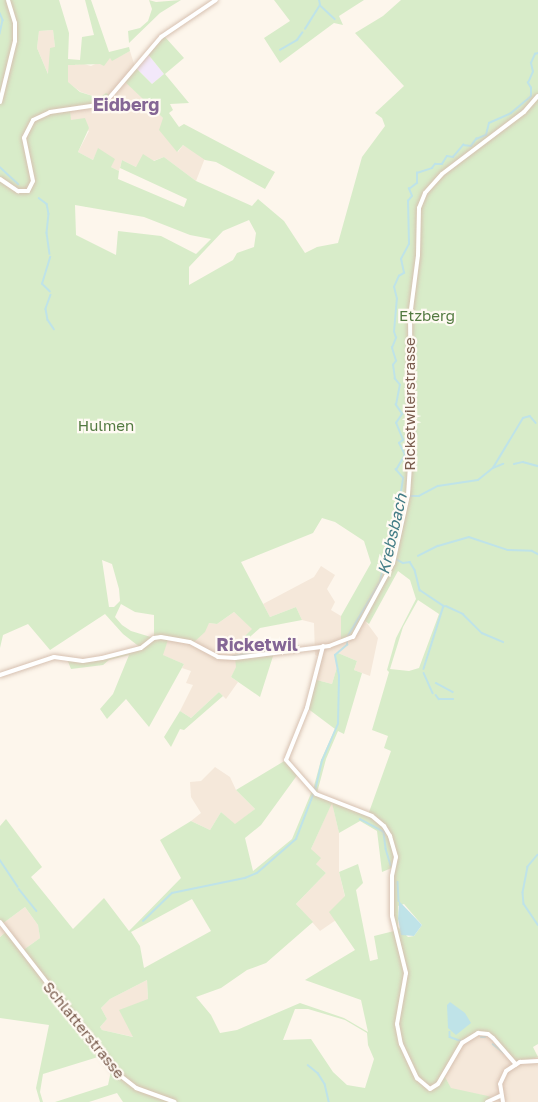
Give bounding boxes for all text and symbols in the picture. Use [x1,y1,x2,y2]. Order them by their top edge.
district label: Eidberg [93,93,159,115]
park label: Etzberg [399,307,455,325]
street label: Ricketwilerstrasse [401,337,419,471]
park label: Hulmen [78,417,134,435]
water label: Krebsbach [373,492,411,576]
district label: Ricketwil [216,633,298,655]
street label: Schlatterstrasse [39,978,129,1082]

